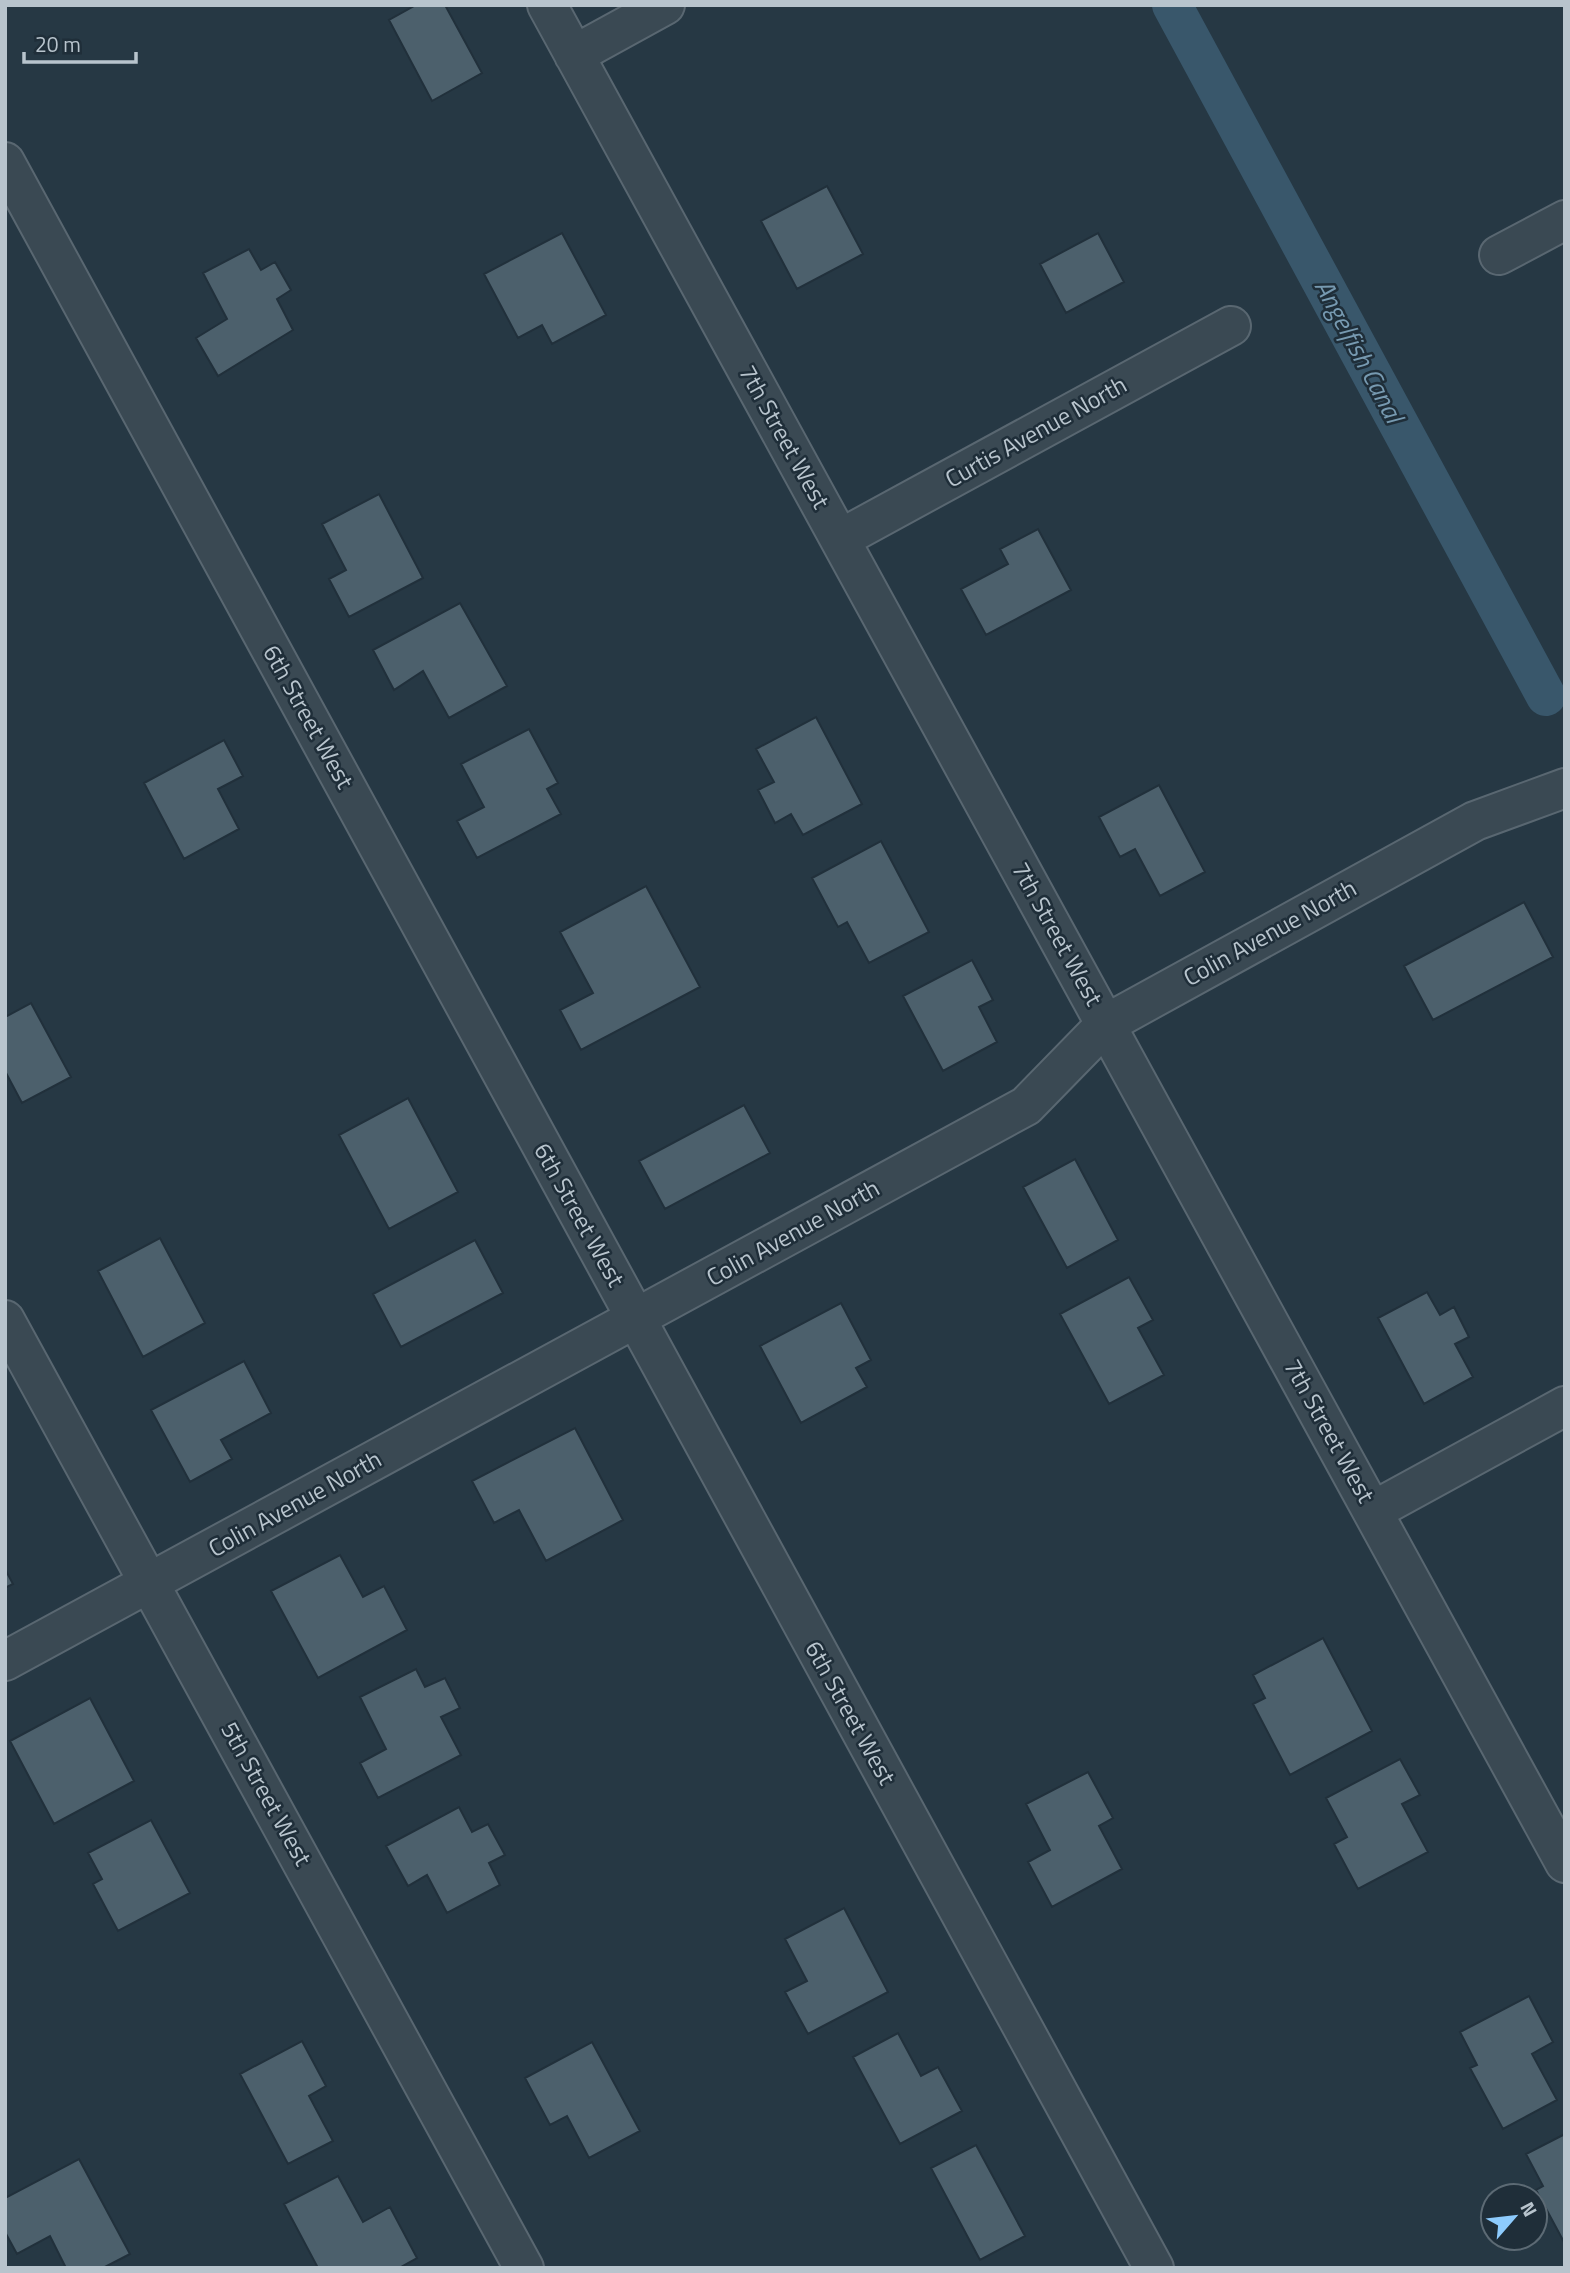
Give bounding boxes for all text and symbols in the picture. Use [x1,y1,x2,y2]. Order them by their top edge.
scale bar [24,21,136,65]
text: 20 m [35,28,81,60]
water label: Angelfish Canal [1305,272,1415,433]
street label: 7th Street West [730,358,840,516]
street label: Curtis Avenue North [938,366,1133,496]
street label: 6th Street West [254,638,364,796]
street label: 7th Street West [1003,855,1113,1013]
street label: Colin Avenue North [1176,870,1363,995]
street label: 6th Street West [525,1136,635,1294]
street label: Colin Avenue North [699,1170,886,1295]
street label: 7th Street West [1275,1352,1385,1510]
street label: Colin Avenue North [201,1441,388,1566]
street label: 6th Street West [796,1634,906,1792]
street label: 5th Street West [212,1715,322,1873]
north arrow [1479,2182,1549,2252]
text: N [1514,2196,1545,2221]

